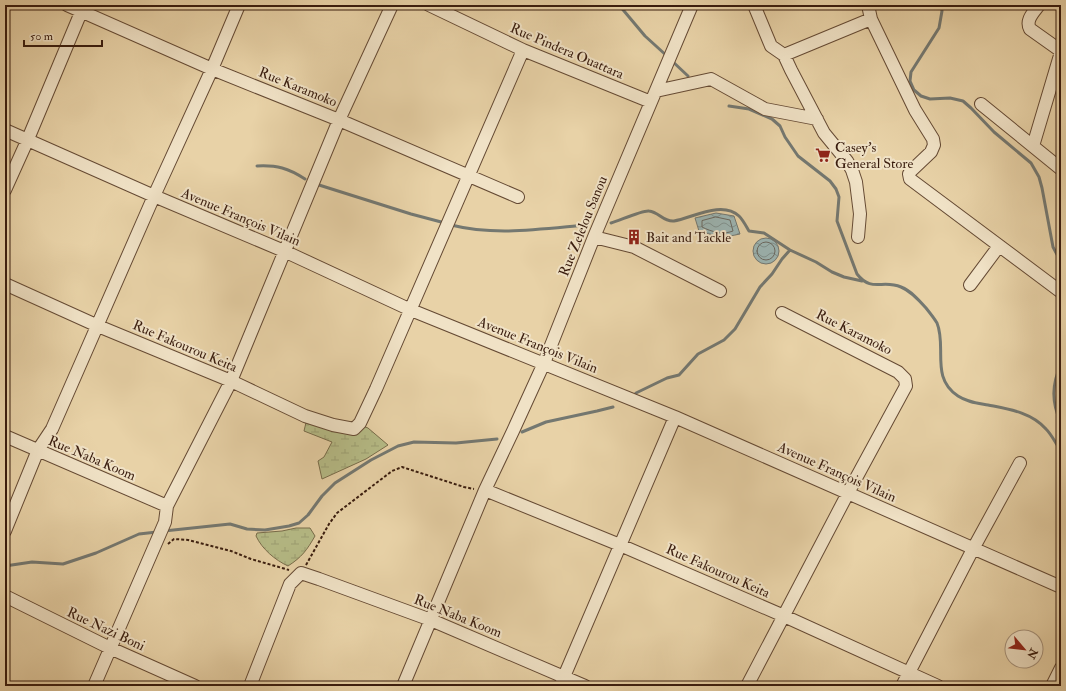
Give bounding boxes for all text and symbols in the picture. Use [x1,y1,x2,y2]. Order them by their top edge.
street label: Rue Pindera Ouattara [508,19,627,83]
scale bar [24,22,102,48]
text: 50 m [30,29,54,44]
street label: Rue Karamoko [256,64,340,111]
place label: Casey's General Store [835,139,913,172]
supermarket icon: Casey's General Store [814,146,832,164]
street label: Rue Zelelou Sanou [555,173,611,279]
street label: Avenue François Vilain [178,184,303,250]
building icon: Bait and Tackle [625,228,643,246]
place label: Bait and Tackle [646,229,731,246]
street label: Rue Karamoko [813,306,895,359]
street label: Avenue François Vilain [475,313,600,377]
street label: Rue Fakourou Keita [130,316,240,376]
street label: Rue Naba Koom [46,432,138,484]
street label: Avenue François Vilain [774,438,899,506]
street label: Rue Fakourou Keita [663,540,773,602]
street label: Rue Naba Koom [412,591,505,641]
street label: Rue Nazi Boni [64,604,148,655]
north arrow [1004,629,1044,669]
text: N [1024,645,1041,662]

